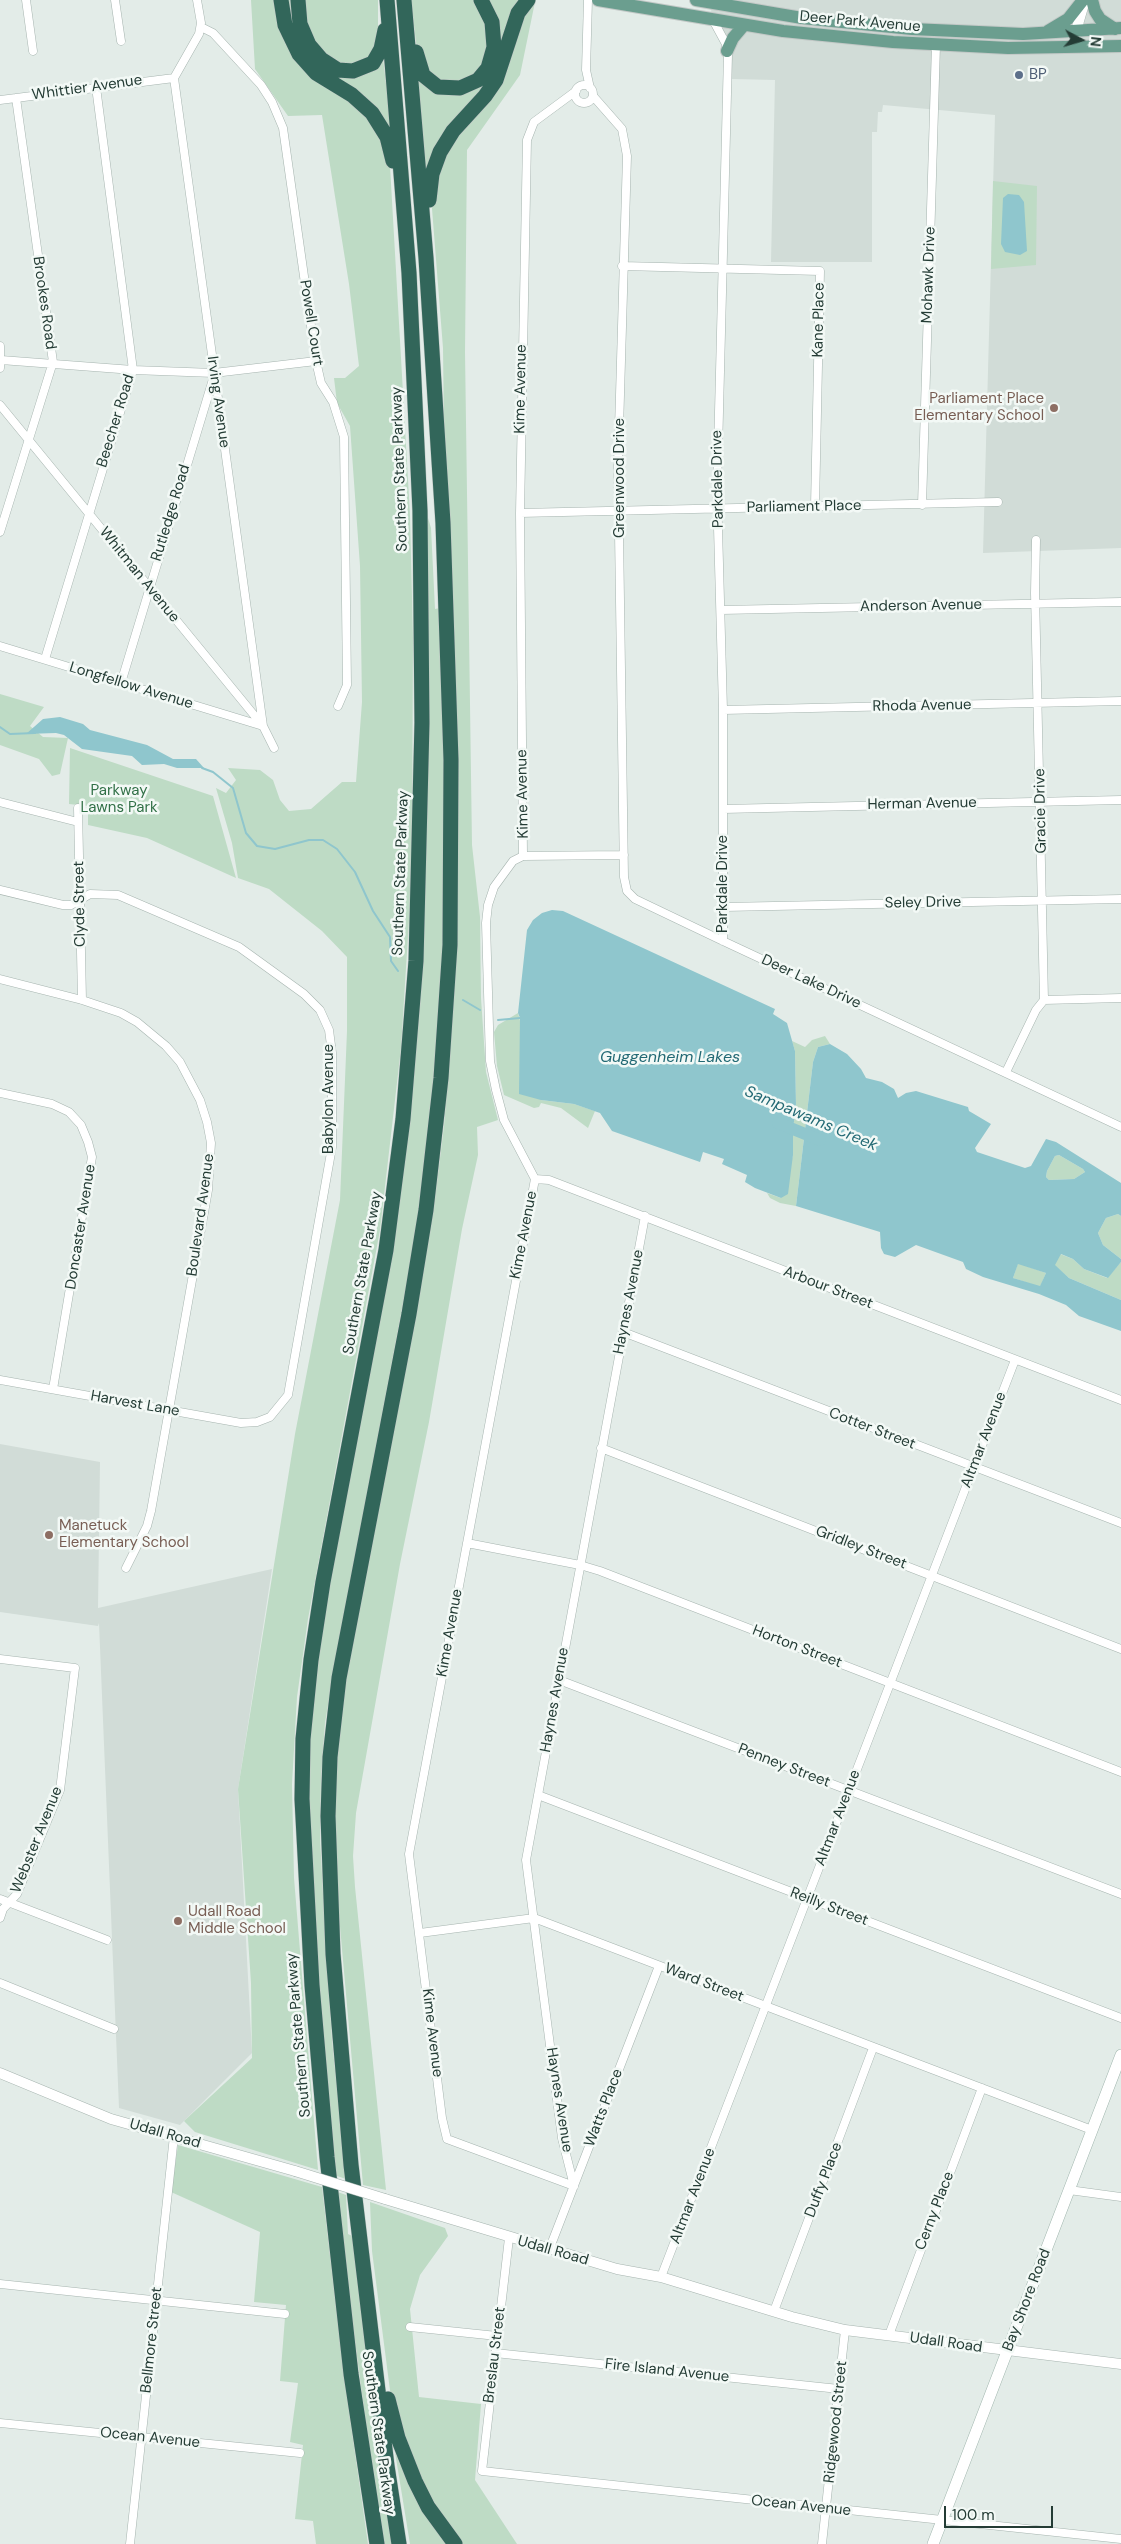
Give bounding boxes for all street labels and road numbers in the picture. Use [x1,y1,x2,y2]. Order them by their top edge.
street label: Deer Park Avenue [799,8,921,36]
street label: Whittier Avenue [31,71,143,105]
street label: Mohawk Drive [918,226,940,324]
street label: Brookes Road [29,255,59,351]
street label: Powell Court [295,279,327,367]
street label: Kane Place [809,282,829,358]
street label: Kime Avenue [511,344,531,434]
street label: Irving Avenue [203,355,233,449]
street label: Beecher Road [93,372,139,470]
street label: Southern State Parkway [388,386,412,552]
street label: Greenwood Drive [611,418,629,538]
street label: Parkdale Drive [708,430,728,528]
street label: Rutledge Road [148,462,194,564]
street label: Parliament Place [746,497,862,517]
street label: Whitman Avenue [95,524,183,626]
street label: Anderson Avenue [860,596,982,616]
street label: Longfellow Avenue [67,659,195,713]
street label: Rhoda Avenue [872,696,972,716]
street label: Kime Avenue [513,749,533,839]
street label: Gracie Drive [1031,768,1051,854]
street label: Southern State Parkway [389,790,413,956]
street label: Herman Avenue [867,794,977,814]
street label: Parkdale Drive [714,835,732,933]
street label: Clyde Street [70,861,90,947]
street label: Seley Drive [885,893,961,913]
street label: Deer Lake Drive [758,951,864,1013]
street label: Babylon Avenue [320,1044,338,1154]
street label: Boulevard Avenue [183,1153,219,1277]
street label: Doncaster Avenue [62,1163,100,1291]
street label: Kime Avenue [507,1189,541,1281]
street label: Southern State Parkway [340,1190,386,1356]
street label: Haynes Avenue [610,1248,648,1356]
street label: Arbour Street [781,1263,875,1313]
street label: Harvest Lane [89,1387,181,1421]
street label: Altmar Avenue [957,1390,1011,1490]
street label: Cotter Street [826,1404,918,1454]
street label: Gridley Street [813,1522,909,1574]
street label: Kime Avenue [433,1588,467,1678]
street label: Horton Street [750,1622,844,1672]
street label: Haynes Avenue [537,1646,573,1754]
street label: Penney Street [735,1740,833,1792]
street label: Altmar Avenue [811,1768,865,1868]
street label: Webster Avenue [7,1784,67,1896]
street label: Reilly Street [787,1884,871,1930]
street label: Southern State Parkway [283,1952,315,2118]
street label: Ward Street [662,1960,746,2006]
street label: Kime Avenue [418,1988,446,2078]
street label: Haynes Avenue [542,2046,576,2154]
street label: Watts Place [581,2066,627,2150]
street label: Udall Road [127,2115,203,2153]
street label: Duffy Place [801,2140,847,2220]
street label: Altmar Avenue [666,2146,720,2246]
street label: Cerny Place [912,2169,958,2253]
street label: Udall Road [515,2232,591,2270]
street label: Bay Shore Road [999,2246,1055,2354]
street label: Bellmore Street [137,2286,167,2394]
street label: Breslau Street [480,2306,510,2404]
street label: Udall Road [909,2329,983,2357]
street label: Southern State Parkway [358,2350,398,2516]
street label: Fire Island Avenue [604,2356,730,2386]
street label: Ridgewood Street [821,2360,851,2484]
street label: Ocean Avenue [99,2424,201,2452]
street label: Ocean Avenue [750,2492,852,2520]

